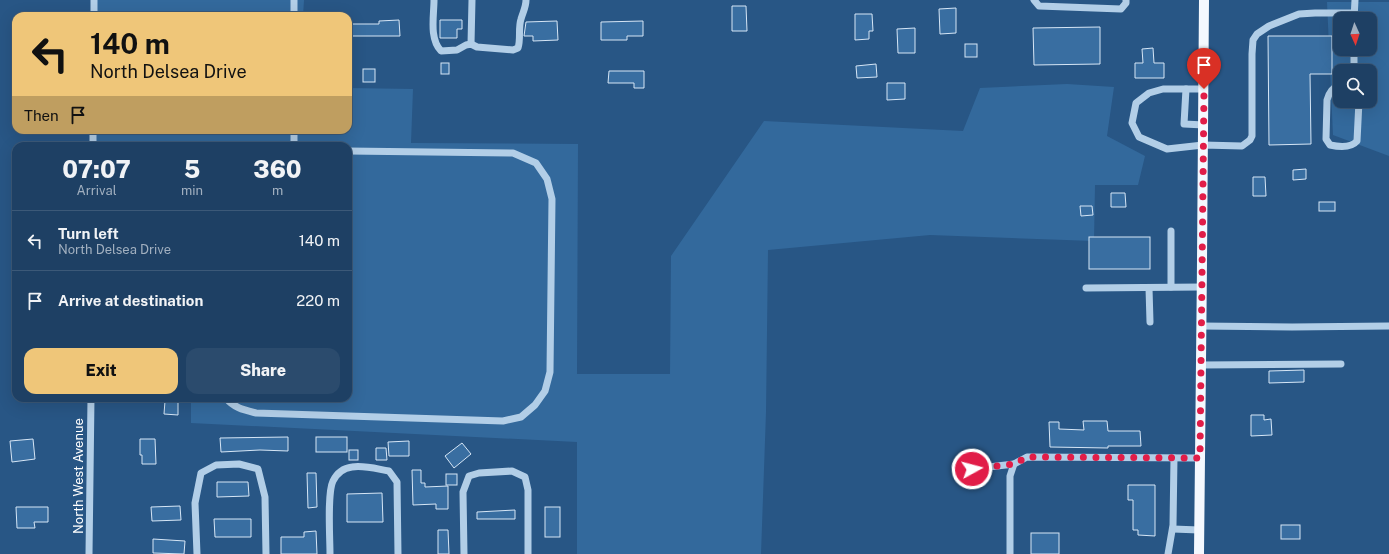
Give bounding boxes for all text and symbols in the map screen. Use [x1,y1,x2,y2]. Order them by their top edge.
north arrow [1333,12,1377,56]
map controls [1333,12,1377,108]
text: 140 m [90,27,170,60]
icon: left [24,28,76,80]
pin [1187,48,1221,89]
icon: arrive [1193,54,1215,76]
text: North Delsea Drive [90,61,247,82]
button: search [1333,64,1377,108]
icon: arrive [67,104,89,126]
text: Then [24,107,59,124]
text: 07:07 [62,155,131,183]
text: 5 [184,155,200,183]
text: 360 [253,155,302,183]
text: Arrival [76,183,117,198]
text: min [181,183,203,198]
text: m [272,183,283,198]
text: Turn left [58,225,119,242]
icon: left [24,230,46,252]
text: 140 m [299,232,340,249]
text: North Delsea Drive [58,242,171,257]
icon: arrive [24,290,46,312]
text: Arrive at destination [58,292,203,309]
text: 220 m [296,292,340,309]
button: Exit [24,348,178,394]
button: Share [186,348,340,394]
street label: North West Avenue [71,418,86,534]
position arrow [951,448,993,490]

